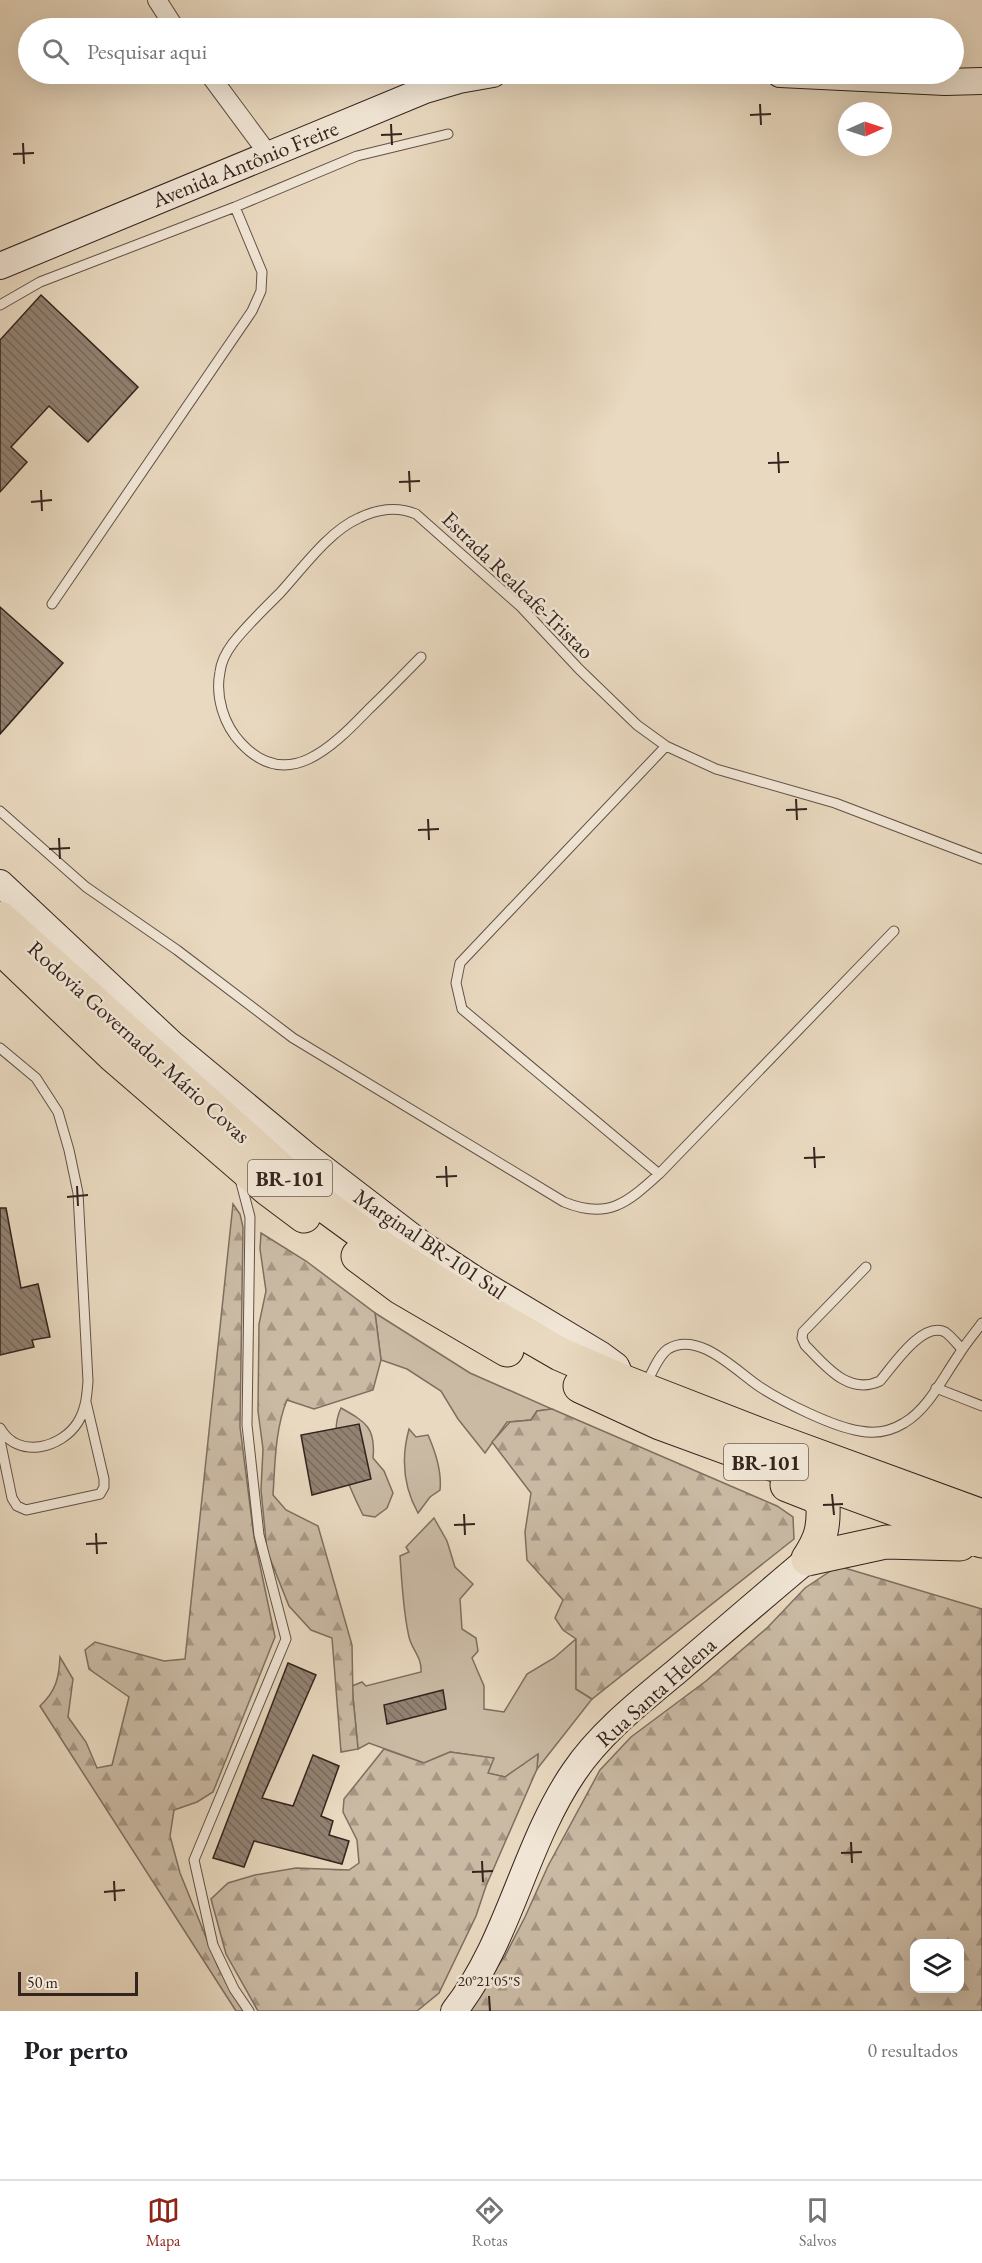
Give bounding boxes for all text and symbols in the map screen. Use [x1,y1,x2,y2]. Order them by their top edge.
search box [18,18,964,84]
icon: search [39,35,72,68]
text: Pesquisar aqui [87,37,207,66]
north arrow [838,102,892,156]
street label: Avenida Antônio Freire [147,113,343,215]
street label: Estrada Realcafe-Tristao [436,505,601,665]
street label: Rodovia Governador Mário Covas [22,934,256,1150]
road number: BR-101 [248,1160,332,1196]
street label: Marginal BR-101 Sul [348,1182,512,1306]
road number: BR-101 [724,1444,808,1480]
street label: Rua Santa Helena [590,1630,722,1754]
map controls [910,1939,964,1993]
button: layers [910,1939,964,1993]
scale bar [18,1969,138,1996]
text: 20°21'05"S [458,1971,520,1990]
text: 50 m [27,1972,58,1993]
text: Por perto [24,2033,128,2067]
text: 0 resultados [867,2037,958,2063]
tab: Mapa [146,2194,181,2251]
tab: Rotas [472,2194,508,2251]
tab: Salvos [799,2194,836,2251]

